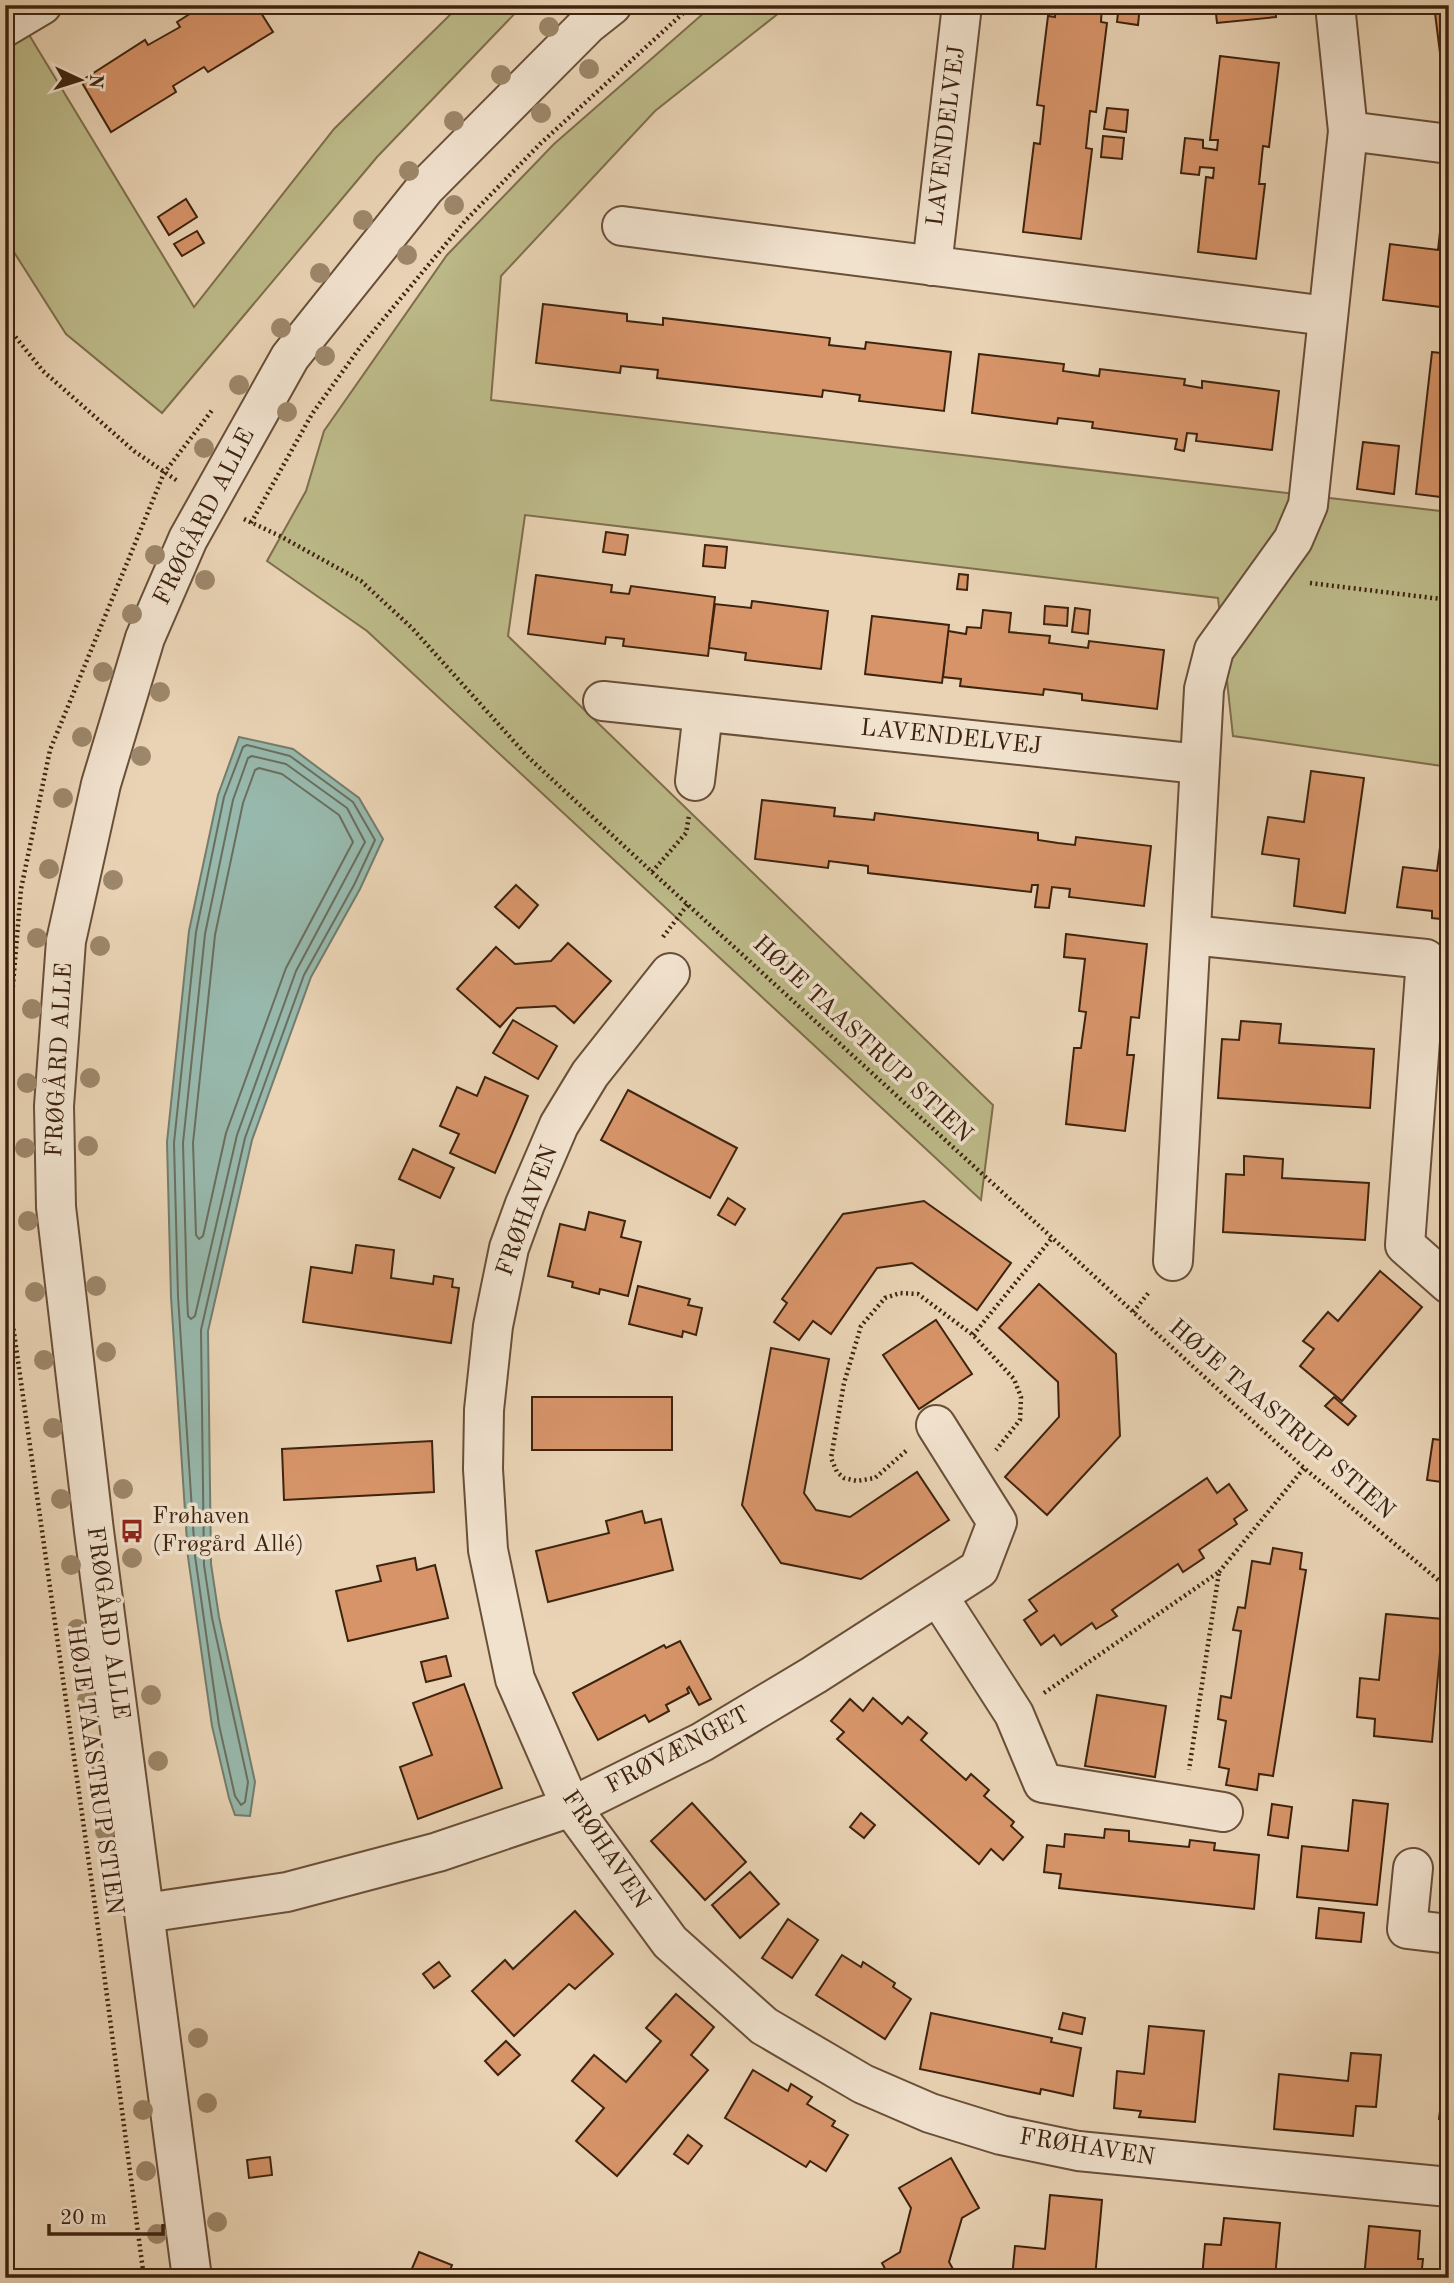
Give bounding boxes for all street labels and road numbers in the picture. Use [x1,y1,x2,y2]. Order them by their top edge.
street label: LAVENDELVEJ [924,44,970,228]
street label: FRØGÅRD ALLE [146,423,260,609]
street label: LAVENDELVEJ [859,717,1043,759]
street label: HØJE TAASTRUP STIEN [748,932,976,1148]
street label: FRØGÅRD ALLE [38,962,77,1158]
street label: FRØHAVEN [493,1142,563,1280]
street label: HØJE TAASTRUP STIEN [1164,1316,1398,1524]
street label: FRØGÅRD ALLE [82,1524,137,1721]
street label: HØJE TAASTRUP STIEN [62,1626,126,1916]
street label: FRØVÆNGET [602,1703,754,1799]
street label: FRØHAVEN [557,1786,653,1914]
street label: FRØHAVEN [1017,2125,1157,2171]

